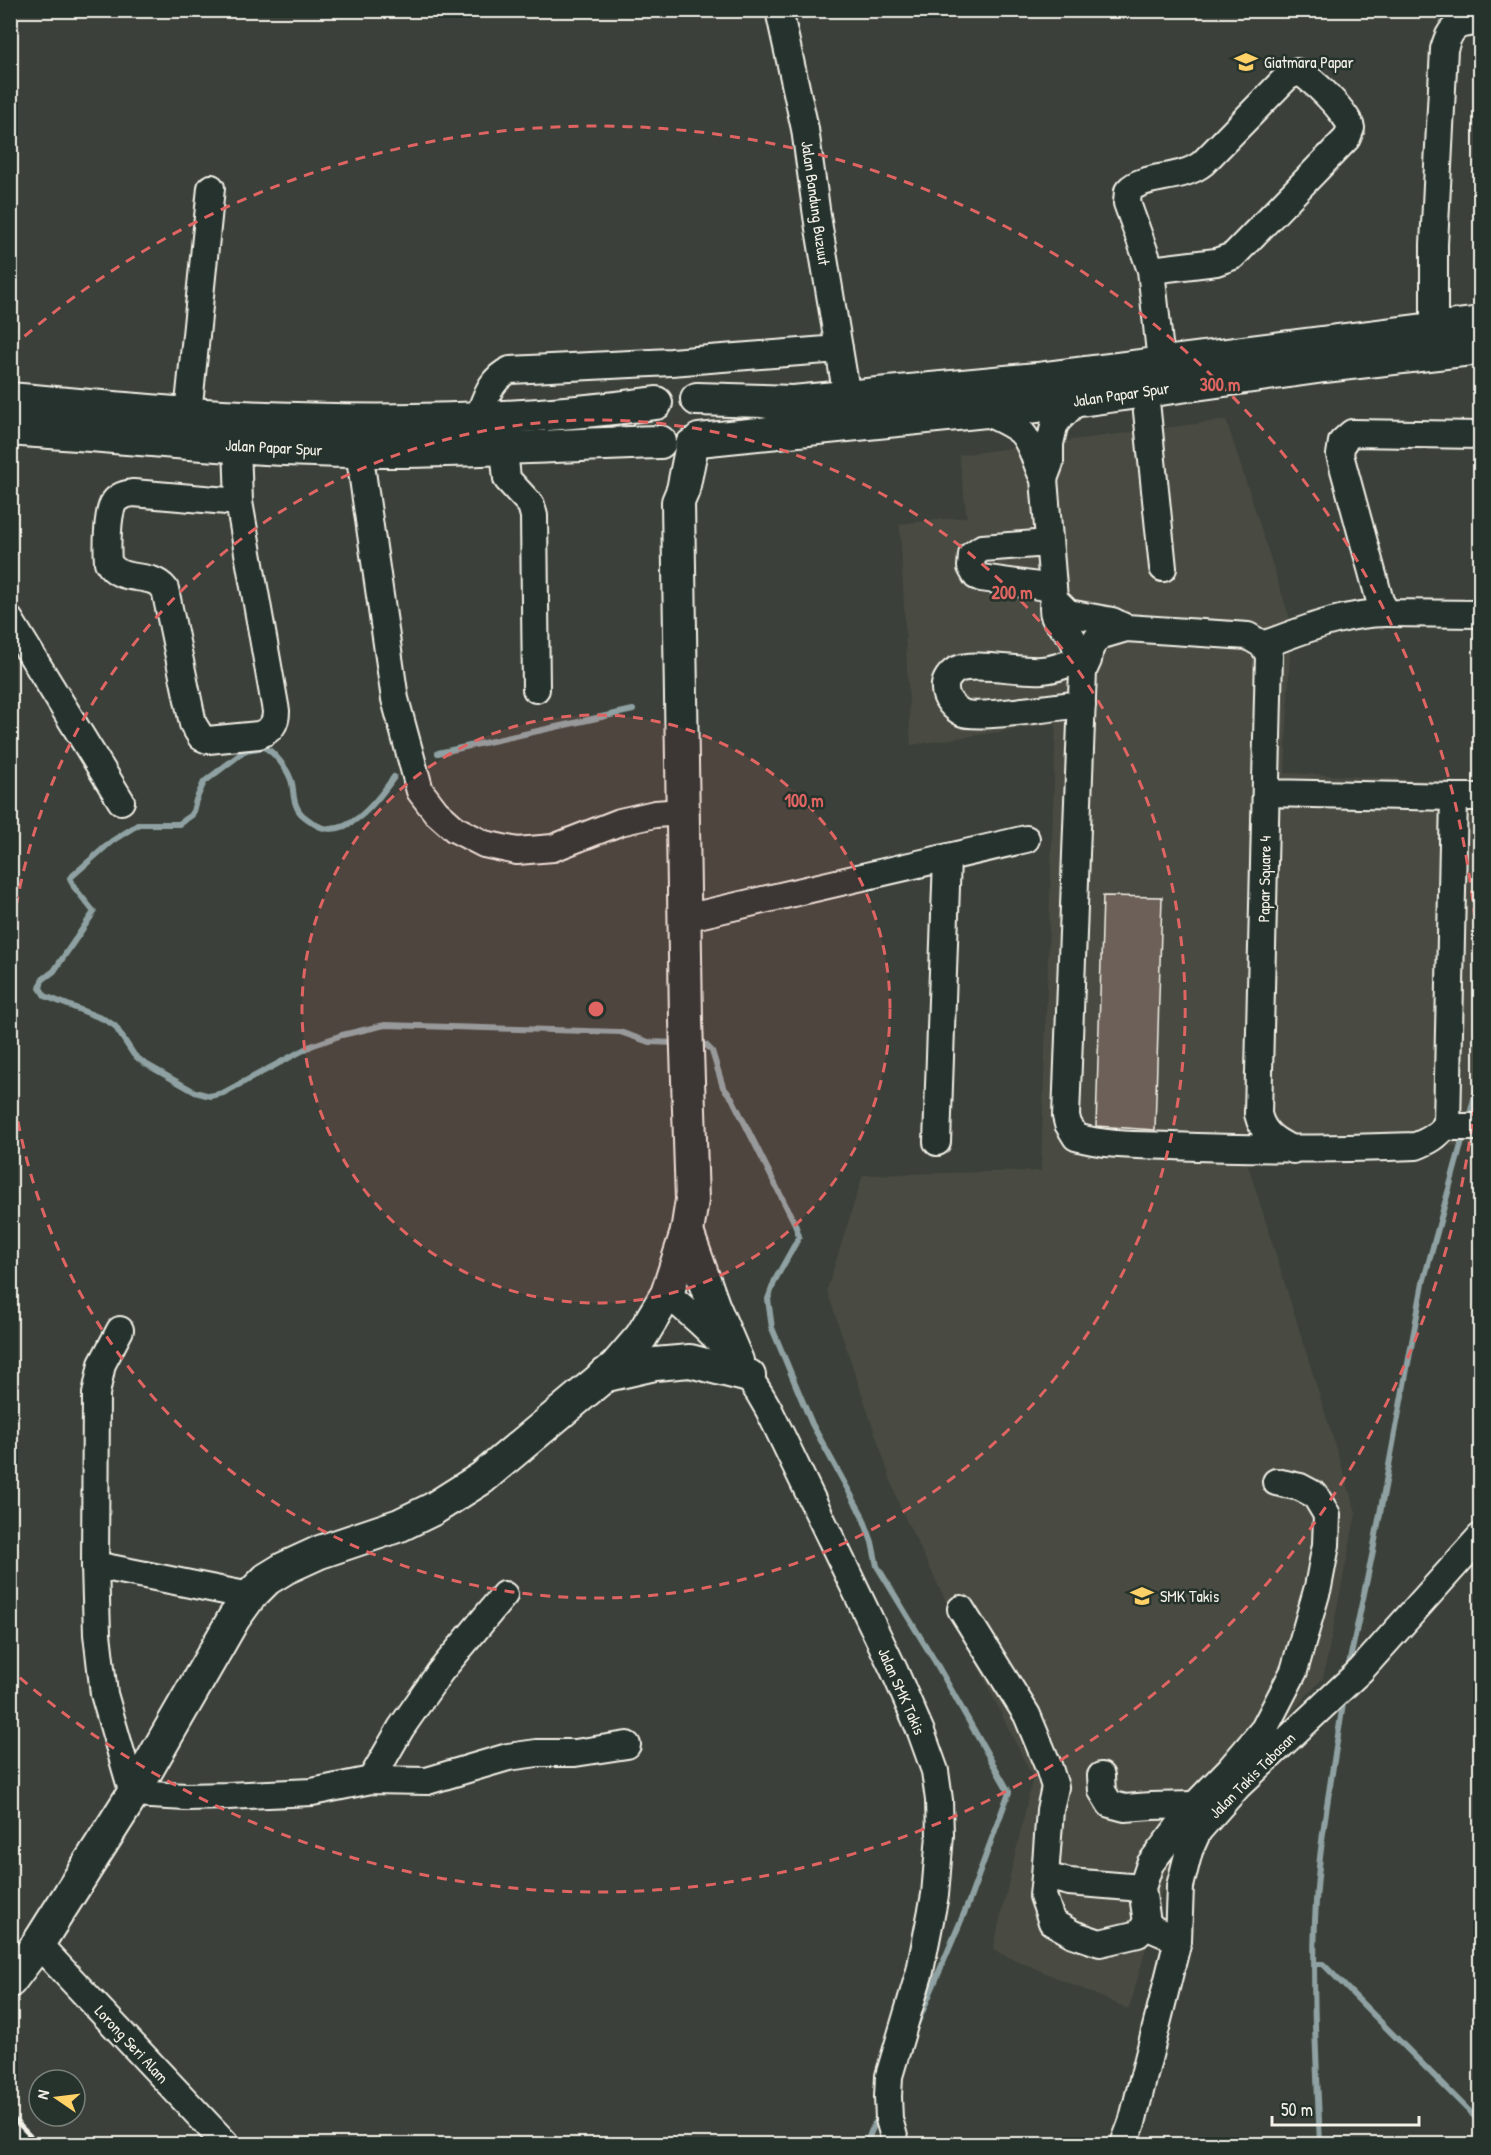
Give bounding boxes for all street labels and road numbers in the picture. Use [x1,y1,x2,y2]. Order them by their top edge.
street label: Jalan Bandung Buzuut [796,139,836,267]
street label: Jalan Papar Spur [1071,376,1171,412]
street label: Jalan Papar Spur [225,433,323,461]
street label: Papar Square 4 [1252,836,1276,922]
street label: Jalan SMK Takis [873,1644,931,1738]
street label: Jalan Takis Tabasan [1204,1727,1300,1823]
street label: Lorong Seri Alam [90,2000,174,2088]

